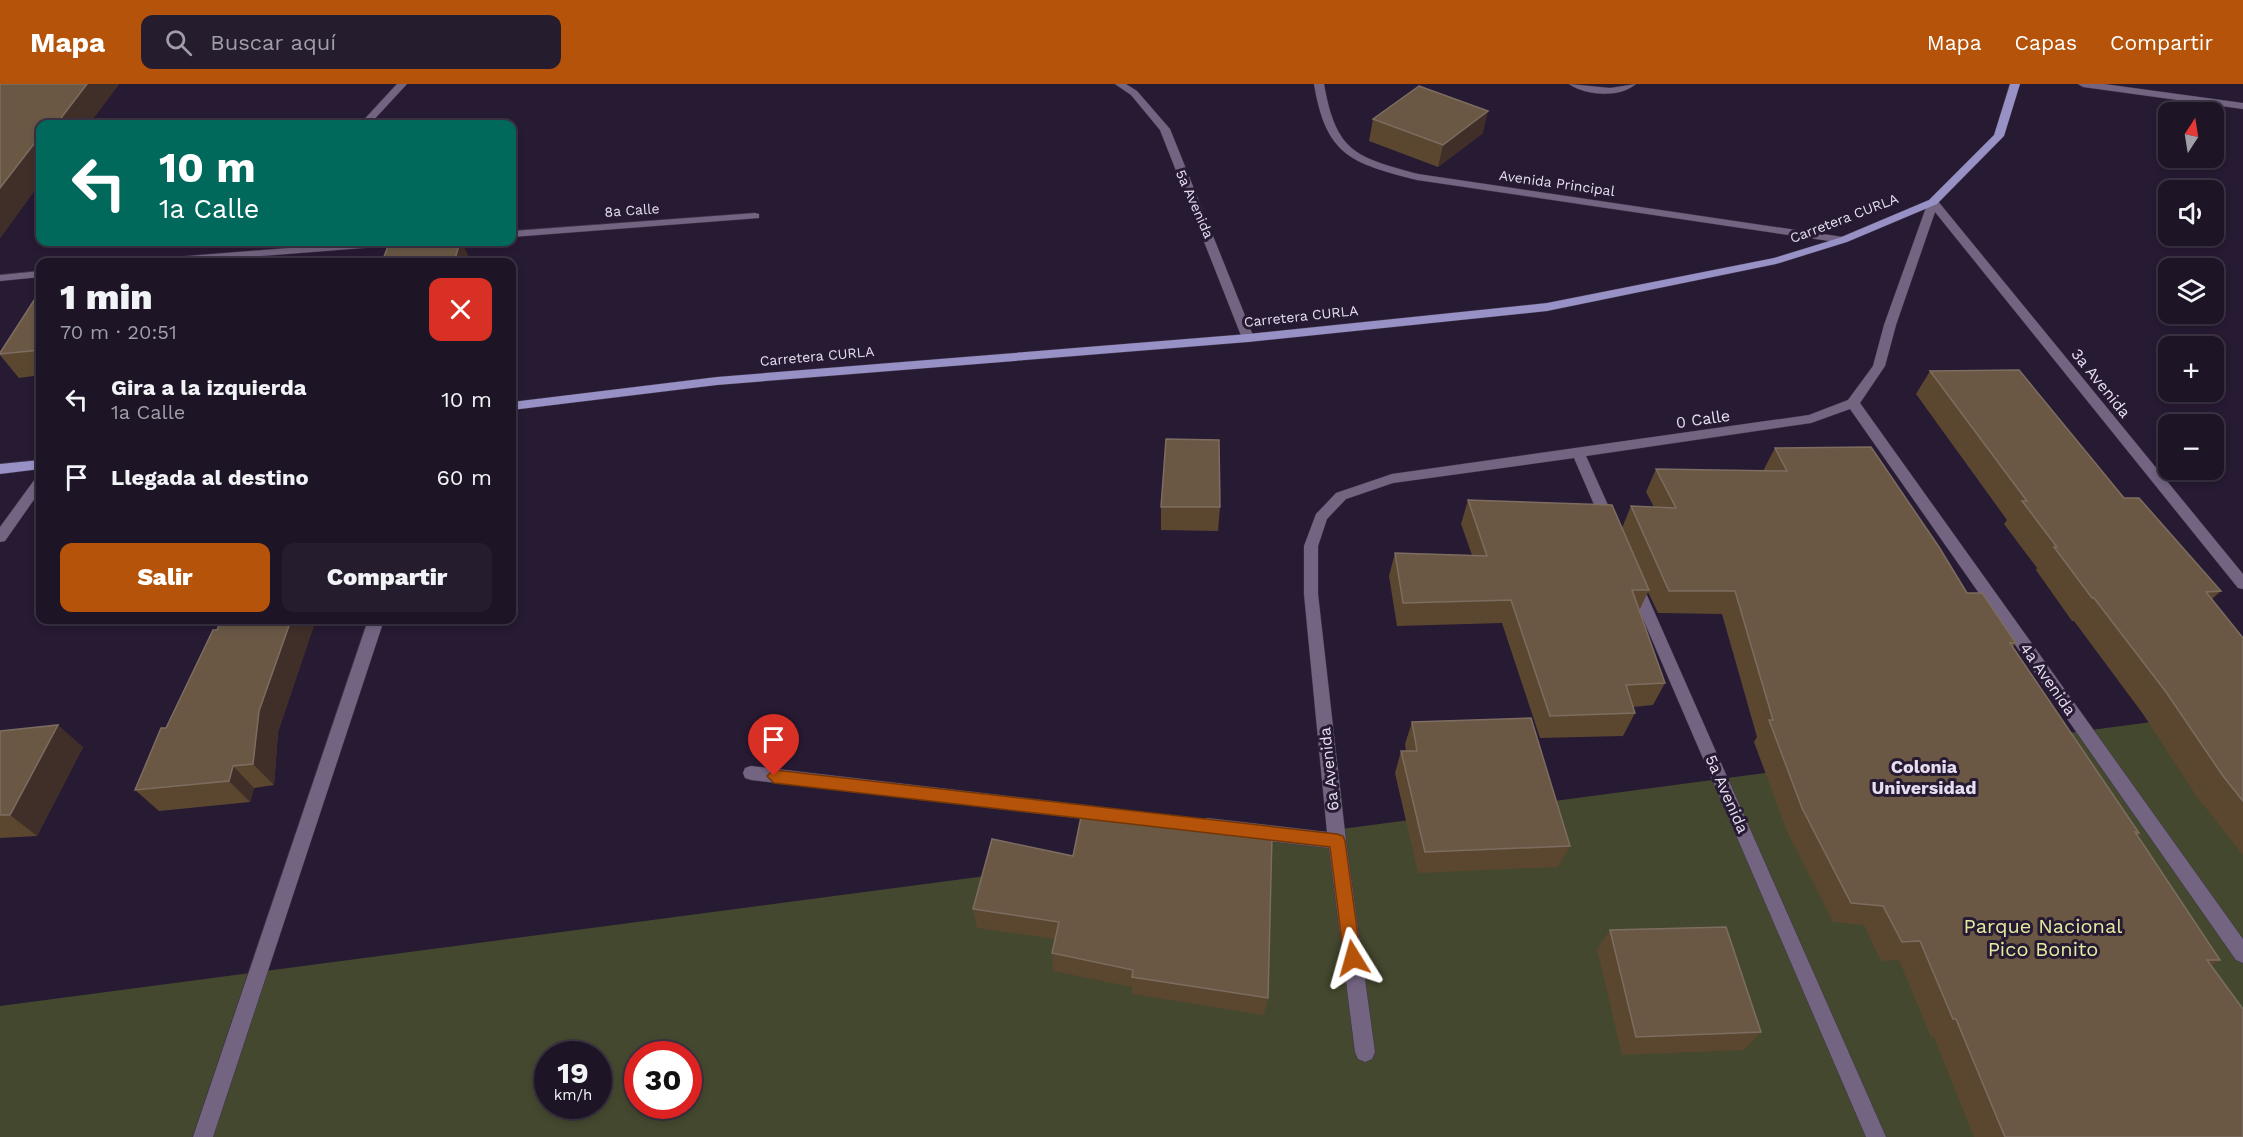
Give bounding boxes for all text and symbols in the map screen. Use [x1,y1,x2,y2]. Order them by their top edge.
search box [141,15,561,69]
text: Mapa [30,26,105,59]
icon: search [162,26,195,59]
text: Buscar aquí [210,30,336,55]
text: Mapa [1927,30,1982,55]
text: Capas [2015,30,2077,55]
text: Compartir [2110,30,2213,55]
north arrow [2158,102,2224,168]
map controls [2158,102,2224,480]
text: 10 m [159,143,256,192]
icon: left [60,144,138,222]
street label: 5a Avenida [1173,167,1217,241]
street label: Avenida Principal [1498,167,1617,199]
button: sound [2158,180,2224,246]
street label: Carretera CURLA [1788,190,1900,246]
text: 1a Calle [159,193,259,225]
street label: 8a Calle [604,200,660,220]
button: layers [2158,258,2224,324]
text: 1 min [60,276,153,318]
button: close [429,278,492,341]
street label: Carretera CURLA [1243,302,1359,330]
text: 70 m · 20:51 [60,320,177,344]
button: + [2158,336,2224,402]
street label: Carretera CURLA [759,343,875,369]
street label: 3a Avenida [2067,345,2135,421]
text: Gira a la izquierda [111,375,307,400]
icon: left [60,383,93,416]
text: 10 m [441,387,492,412]
text: 1a Calle [111,400,185,424]
street label: 0 Calle [1675,406,1731,432]
button: − [2158,414,2224,480]
icon: arrive [60,461,93,494]
text: Llegada al destino [111,465,309,490]
text: 60 m [436,465,492,490]
button: Salir [60,543,270,612]
button: Compartir [282,543,492,612]
street label: 4a Avenida [2016,639,2080,719]
pin [748,714,799,776]
icon: arrive [757,723,790,756]
street label: 6a Avenida [1315,726,1343,812]
street label: 5a Avenida [1701,752,1753,836]
district label: Colonia Universidad [1872,756,1976,798]
park label: Parque Nacional Pico Bonito [1964,914,2122,961]
position arrow [1321,926,1385,990]
speed limit sign: 30 [624,1041,702,1119]
text: 19 [557,1055,589,1090]
text: km/h [554,1086,592,1104]

